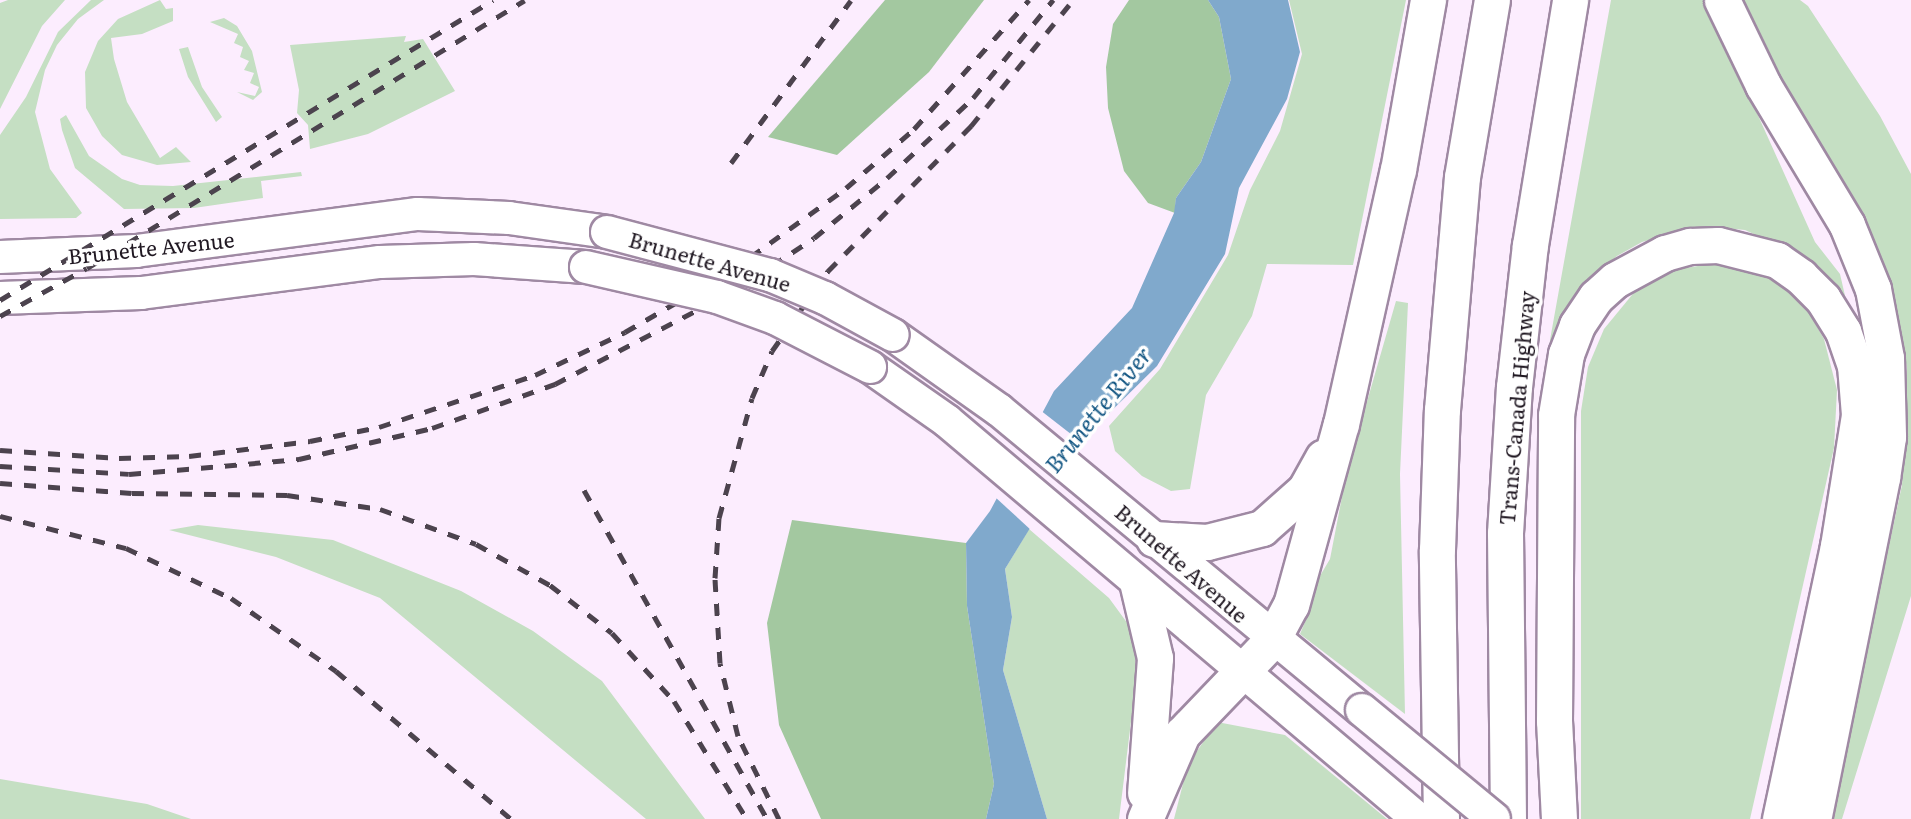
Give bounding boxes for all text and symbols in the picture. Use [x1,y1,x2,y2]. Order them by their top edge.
street label: Brunette Avenue [67,226,235,268]
street label: Brunette Avenue [626,226,794,296]
street label: Trans-Canada Highway [1493,290,1539,526]
water label: Brunette River [1038,341,1156,477]
street label: Brunette Avenue [1111,499,1253,627]

